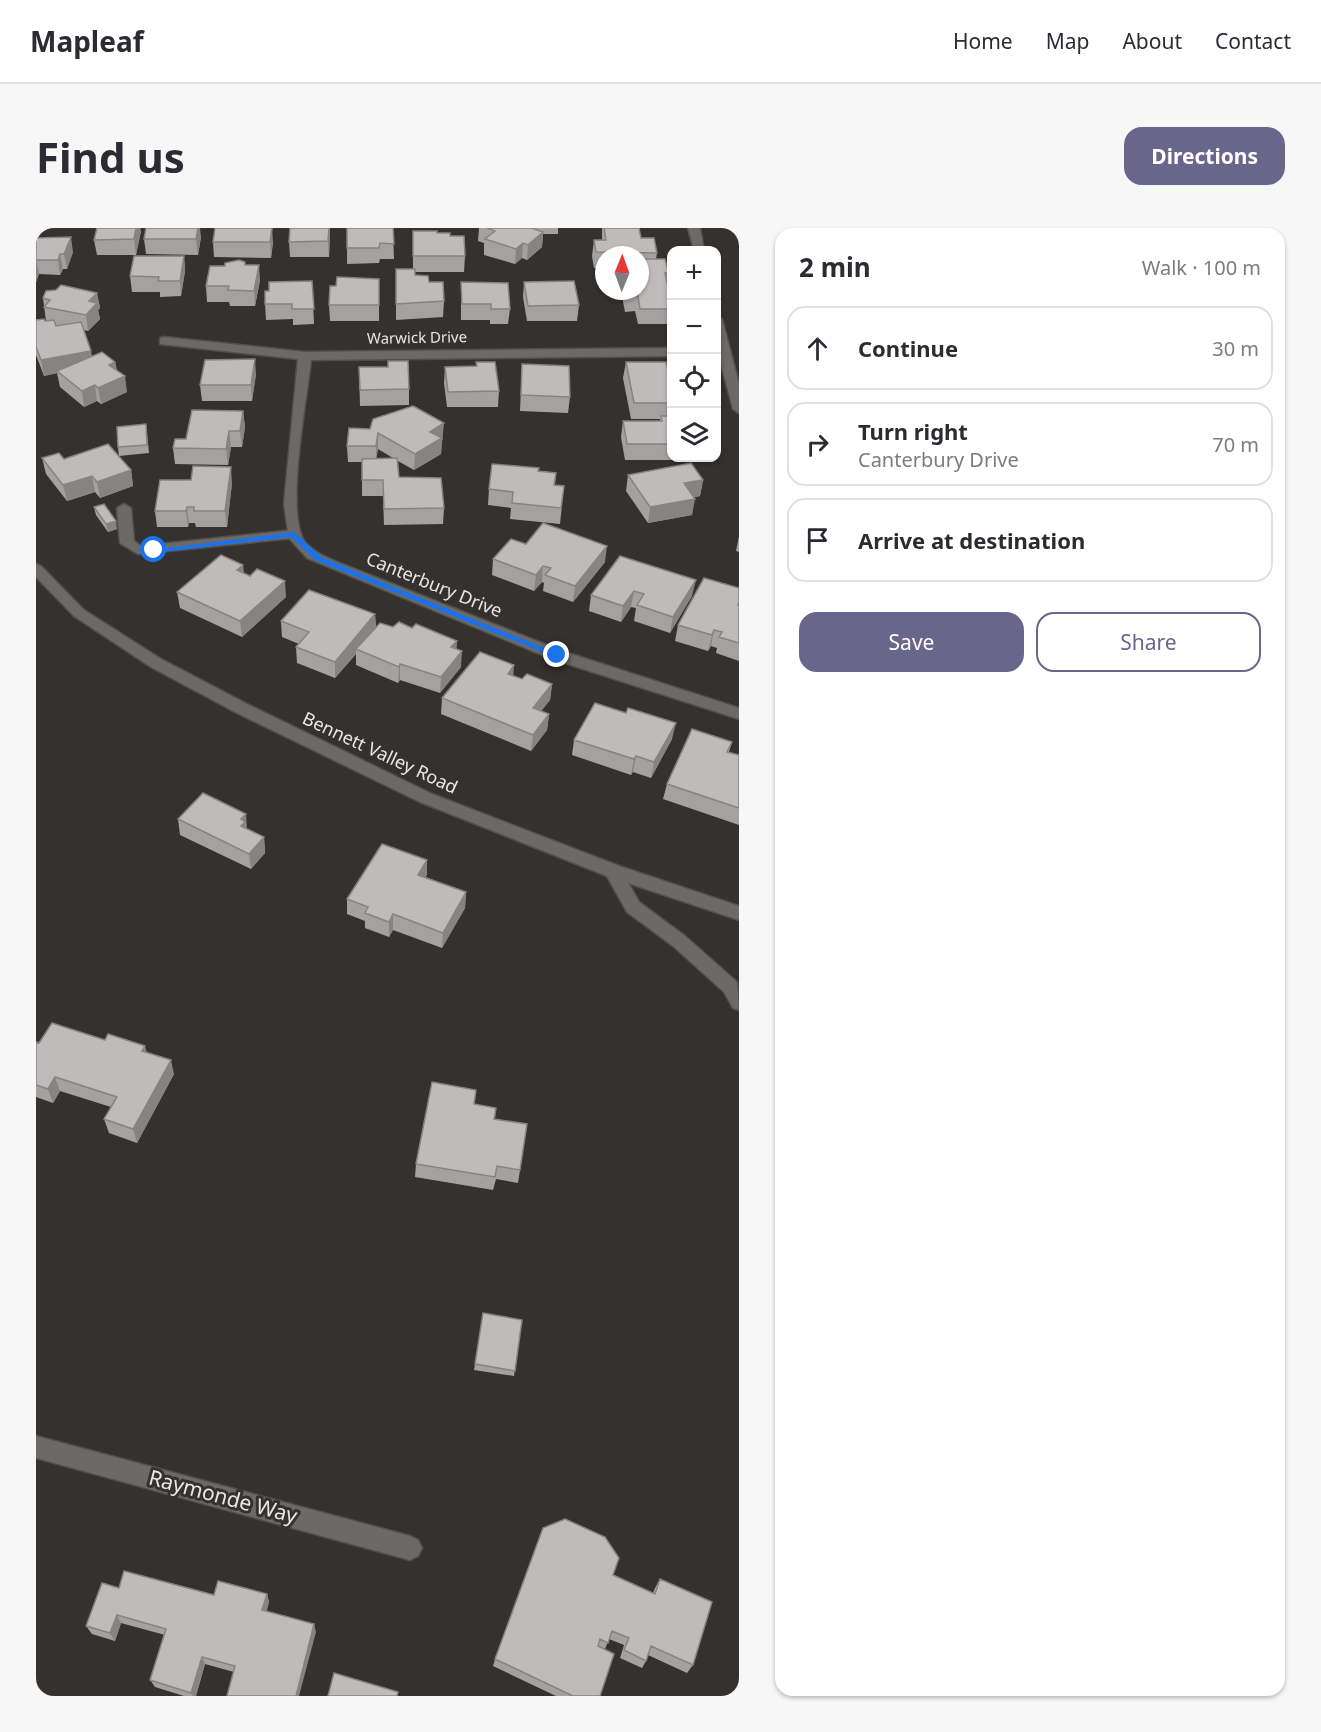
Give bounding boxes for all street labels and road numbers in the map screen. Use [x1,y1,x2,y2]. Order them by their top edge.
street label: Warwick Drive [367,326,467,348]
street label: Canterbury Drive [363,546,506,622]
street label: Bennett Valley Road [299,706,462,799]
street label: Raymonde Way [146,1463,301,1529]

